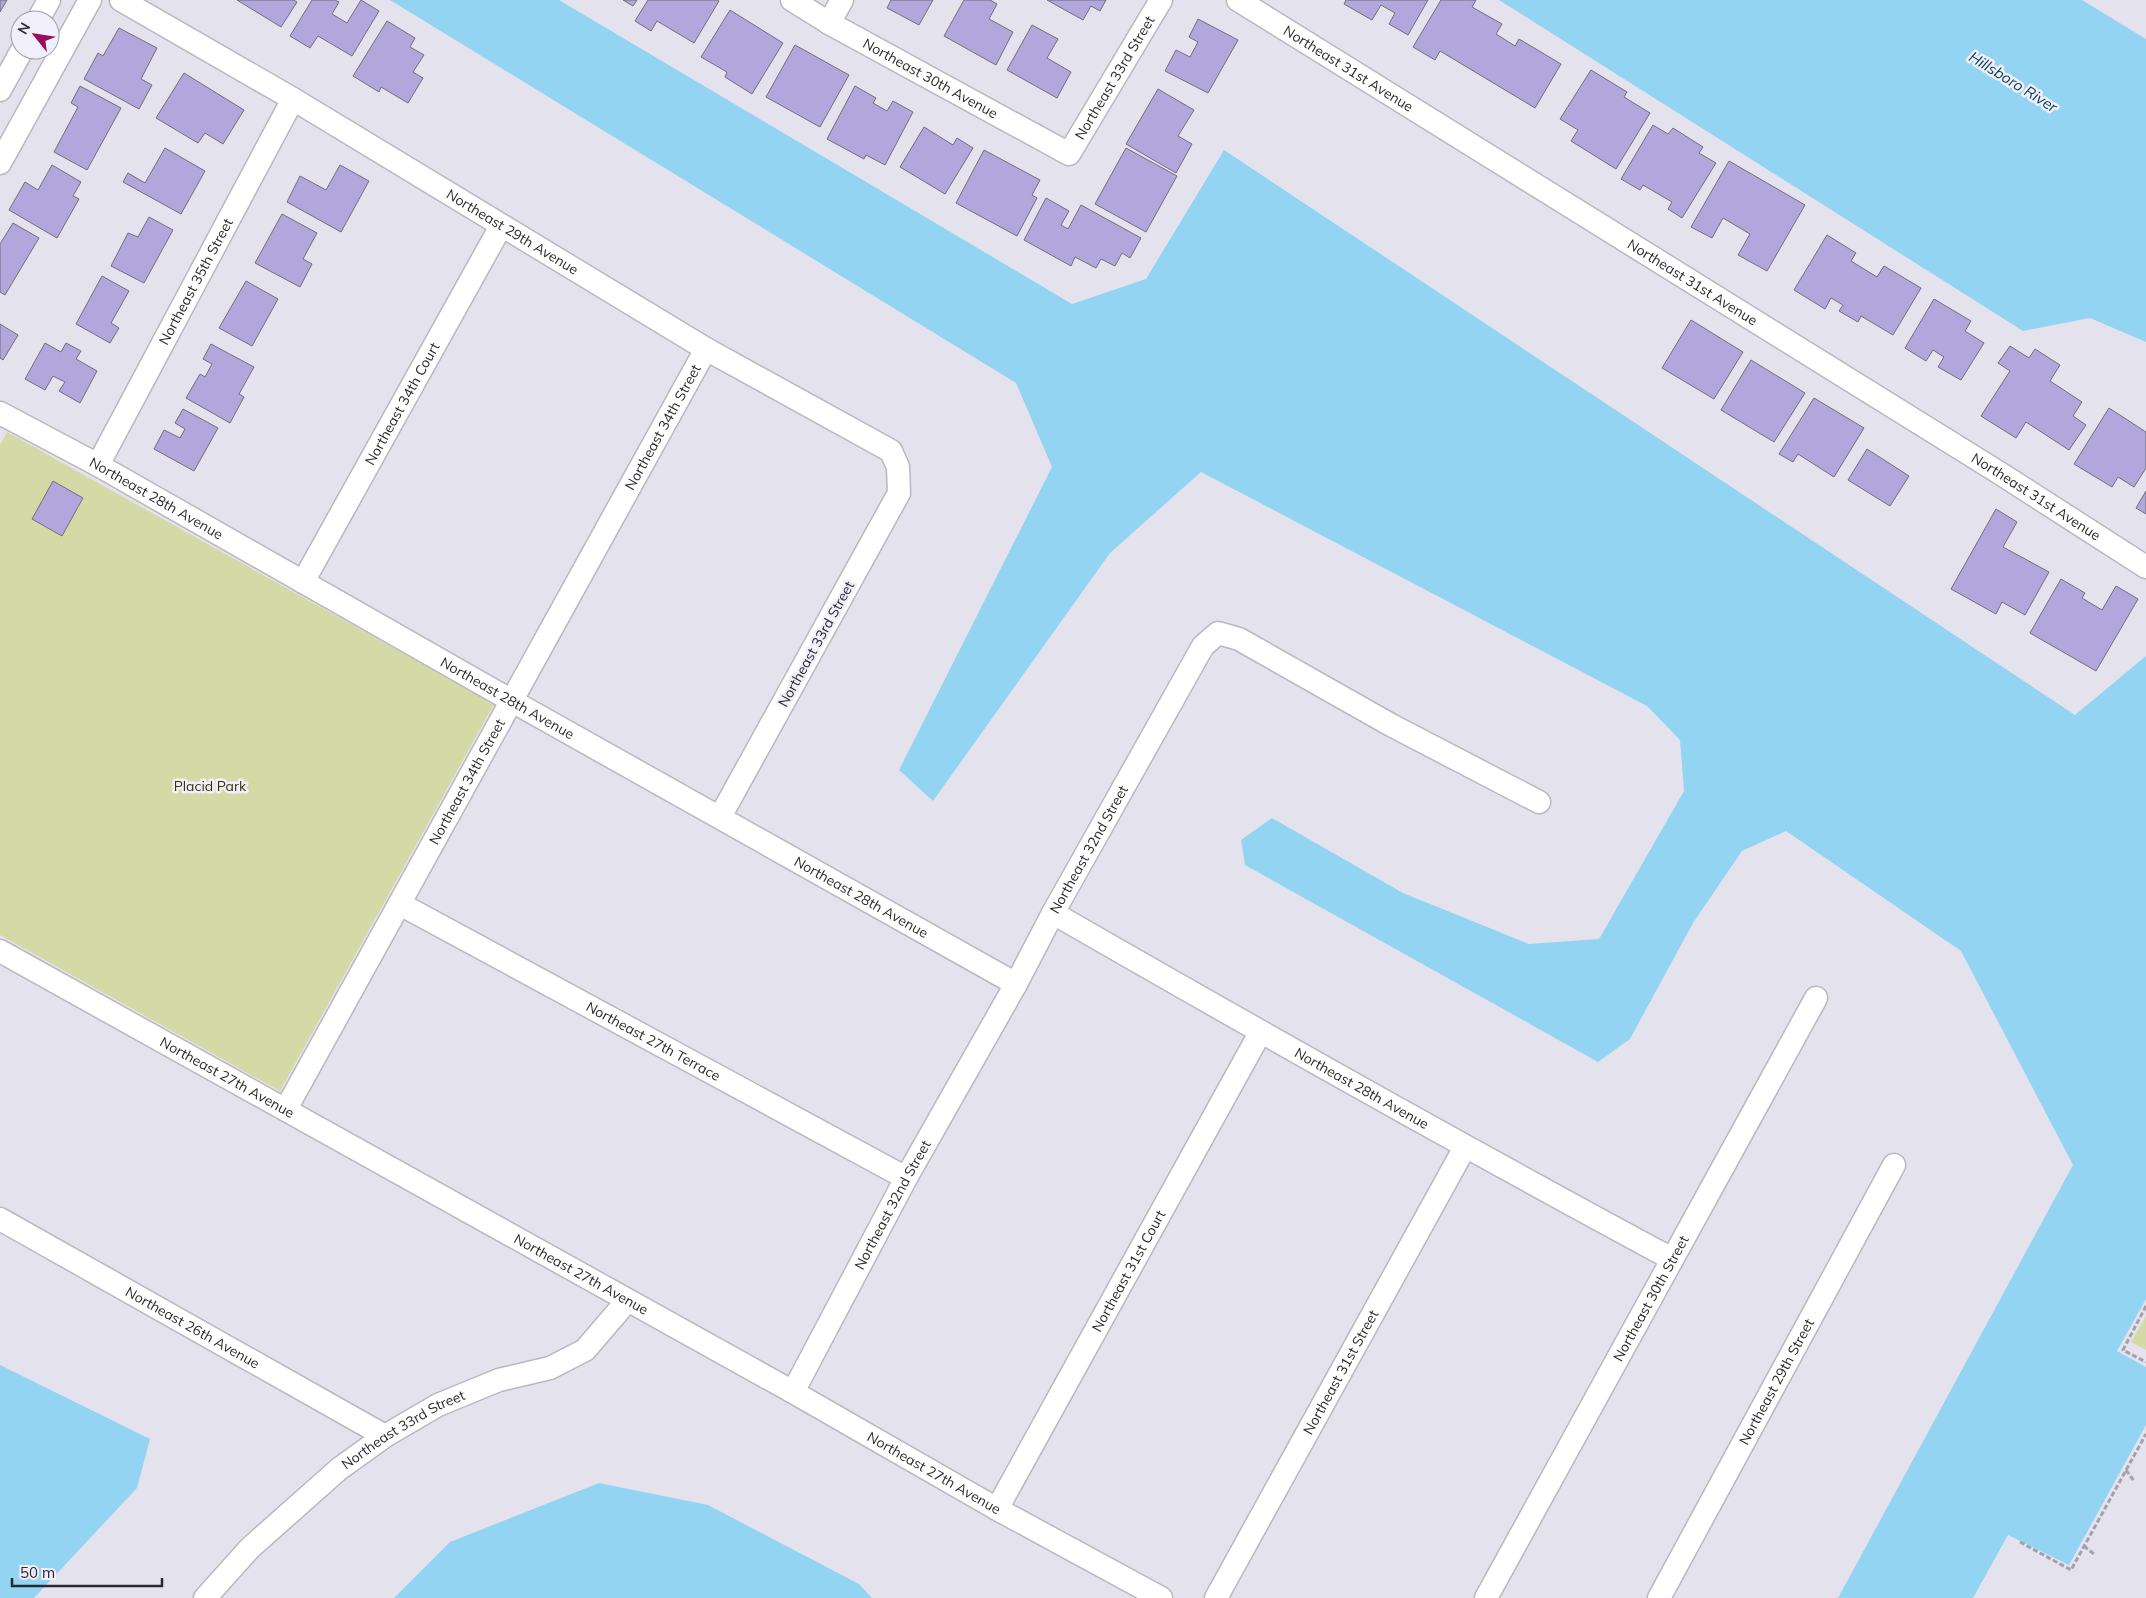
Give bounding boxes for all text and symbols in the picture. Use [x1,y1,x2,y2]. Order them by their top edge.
north arrow [10,10,60,60]
street label: Northeast 33rd Street [1071,12,1159,143]
text: N [13,19,34,38]
street label: Northeast 31st Avenue [1280,21,1417,116]
street label: Northeast 30th Avenue [860,34,1001,122]
water label: Hillsboro River [1966,47,2061,117]
street label: Northeast 29th Avenue [443,185,582,279]
street label: Northeast 35th Street [155,215,237,348]
street label: Northeast 31st Avenue [1624,235,1761,329]
street label: Northeast 34th Court [361,339,444,468]
street label: Northeast 34th Street [621,361,705,493]
street label: Northeast 31st Avenue [1968,449,2104,544]
street label: Northeast 28th Avenue [86,453,226,543]
street label: Northeast 33rd Street [774,578,858,710]
street label: Northeast 28th Avenue [437,653,577,743]
street label: Northeast 34th Street [425,716,509,848]
park label: Placid Park [174,777,247,795]
street label: Northeast 32nd Street [1046,782,1132,917]
street label: Northeast 28th Avenue [791,852,931,942]
street label: Northeast 27th Terrace [583,997,724,1085]
street label: Northeast 27th Avenue [157,1033,298,1122]
street label: Northeast 28th Avenue [1291,1044,1432,1133]
street label: Northeast 32nd Street [850,1137,935,1273]
street label: Northeast 31st Court [1088,1207,1169,1335]
street label: Northeast 27th Avenue [511,1230,651,1319]
street label: Northeast 30th Street [1609,1232,1693,1364]
street label: Northeast 26th Avenue [122,1283,263,1372]
street label: Northeast 31st Street [1299,1307,1382,1438]
street label: Northeast 29th Street [1735,1316,1818,1448]
street label: Northeast 33rd Street [338,1386,468,1473]
street label: Northeast 27th Avenue [864,1428,1004,1518]
scale bar [12,1556,162,1588]
text: 50 m [20,1563,55,1582]

